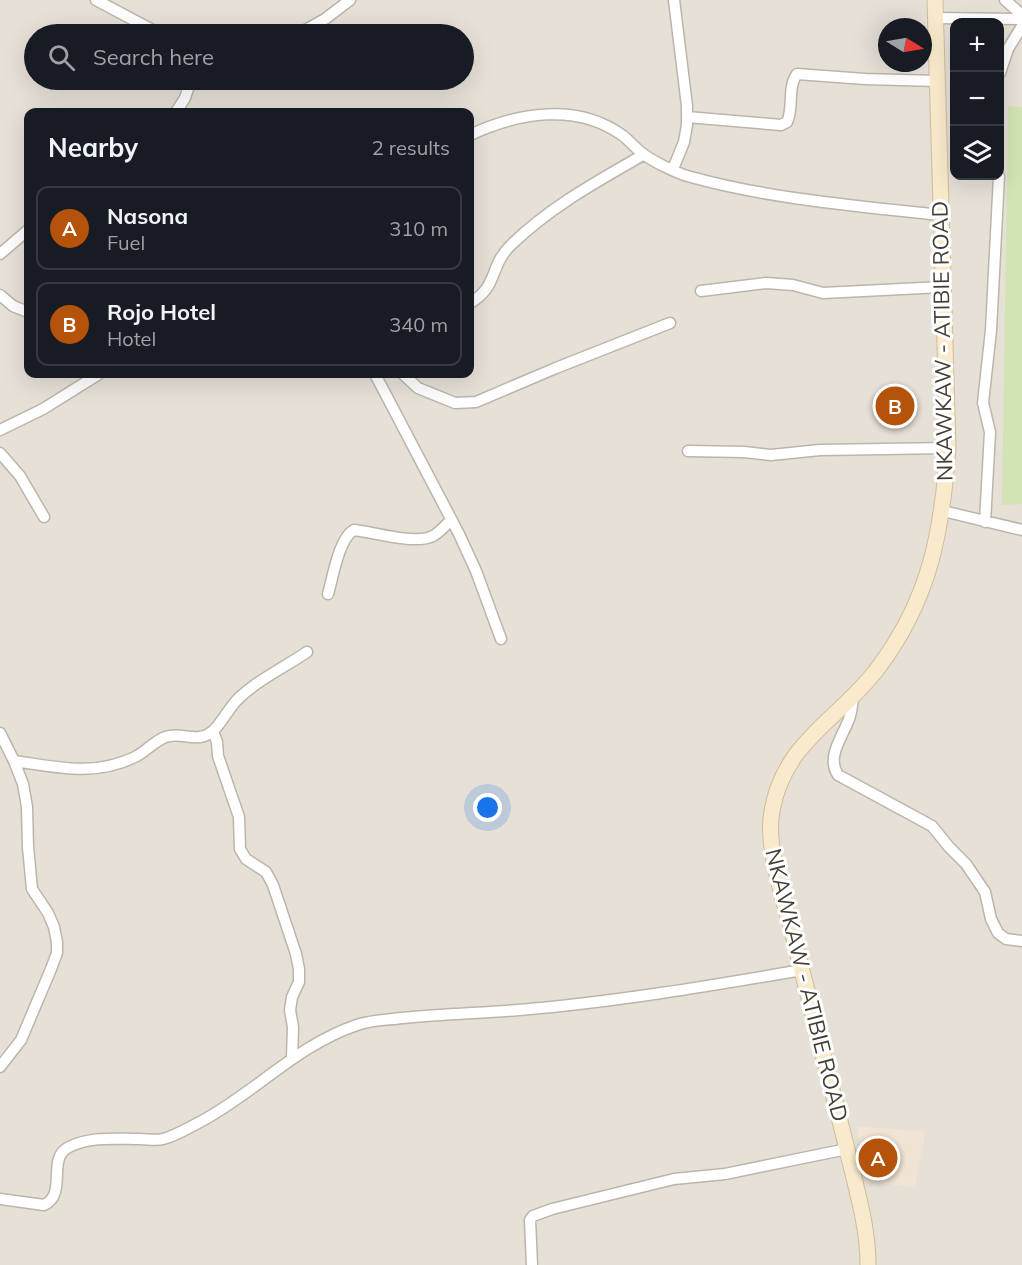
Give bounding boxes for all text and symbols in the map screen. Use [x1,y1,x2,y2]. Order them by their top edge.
north arrow [878,18,932,72]
map controls [950,18,1004,180]
button: + [950,18,1004,72]
search box [24,24,474,90]
icon: search [45,41,78,74]
text: Search here [93,43,214,71]
button: − [950,72,1004,126]
button: layers [950,126,1004,180]
text: Nearby [48,131,138,164]
text: 2 results [372,135,450,160]
street label: NKAWKAW - ATIBIE ROAD [926,201,958,481]
text: Nasona [107,202,188,230]
text: A [62,216,77,241]
text: 310 m [389,216,448,241]
text: Fuel [107,230,145,255]
text: Rojo Hotel [107,298,216,326]
text: B [63,312,76,337]
text: 340 m [389,312,448,337]
text: Hotel [107,326,156,351]
pin: B [876,384,914,428]
your location [473,793,502,822]
street label: NKAWKAW - ATIBIE ROAD [760,846,854,1124]
pin: A [858,1136,898,1180]

